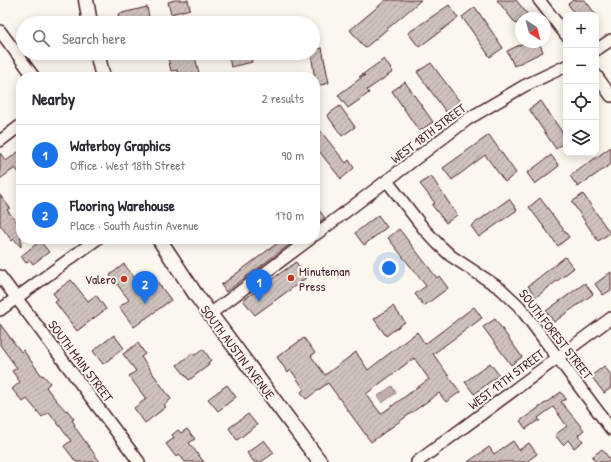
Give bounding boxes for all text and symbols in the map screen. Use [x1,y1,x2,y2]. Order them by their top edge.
north arrow [515,12,551,48]
map controls [563,12,599,156]
button: + [563,12,599,48]
search box [16,16,320,60]
icon: search [30,27,52,49]
text: Search here [62,28,126,49]
button: − [563,48,599,84]
button: locate [563,84,599,120]
text: Nearby [32,87,75,110]
text: 2 results [262,89,304,107]
street label: WEST 18TH STREET [387,98,470,167]
button: layers [563,120,599,156]
text: Waterboy Graphics [70,135,171,156]
text: 1 [43,146,47,164]
text: 90 m [282,146,304,164]
text: Office · West 18th Street [70,156,185,174]
text: Flooring Warehouse [70,195,175,216]
text: 2 [42,206,48,224]
text: 170 m [275,206,304,224]
text: Place · South Austin Avenue [70,216,199,234]
your location [379,258,399,278]
place label: Minuteman Press [299,262,350,295]
pin: 1 [246,269,272,302]
place label: Valero [85,270,116,288]
pin: 2 [132,271,158,304]
marker: Minuteman Press [286,273,296,283]
marker: Valero [119,274,129,284]
street label: SOUTH FOREST STREET [515,285,597,384]
street label: SOUTH AUSTIN AVENUE [197,301,279,403]
street label: SOUTH MAIN STREET [44,316,118,406]
street label: WEST 17TH STREET [464,344,548,413]

